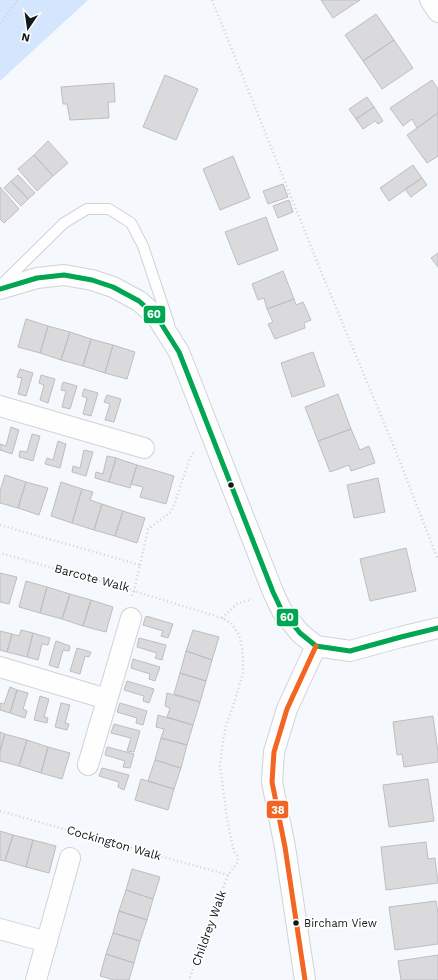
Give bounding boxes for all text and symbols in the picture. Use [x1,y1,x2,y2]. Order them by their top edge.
north arrow [8,8,48,48]
text: N [20,30,31,45]
line badge: 60 [143,305,166,324]
text: 60 [147,308,161,321]
unlabelled marker [226,480,236,490]
street label: Barcote Walk [53,561,131,595]
line badge: 60 [276,608,299,627]
text: 60 [280,611,294,624]
line badge: 38 [266,800,289,819]
text: 38 [271,804,285,817]
street label: Cockington Walk [65,823,163,863]
street label: Childrey Walk [189,888,229,968]
place label: Bircham View [304,917,377,930]
marker: Bircham View [291,918,301,928]

